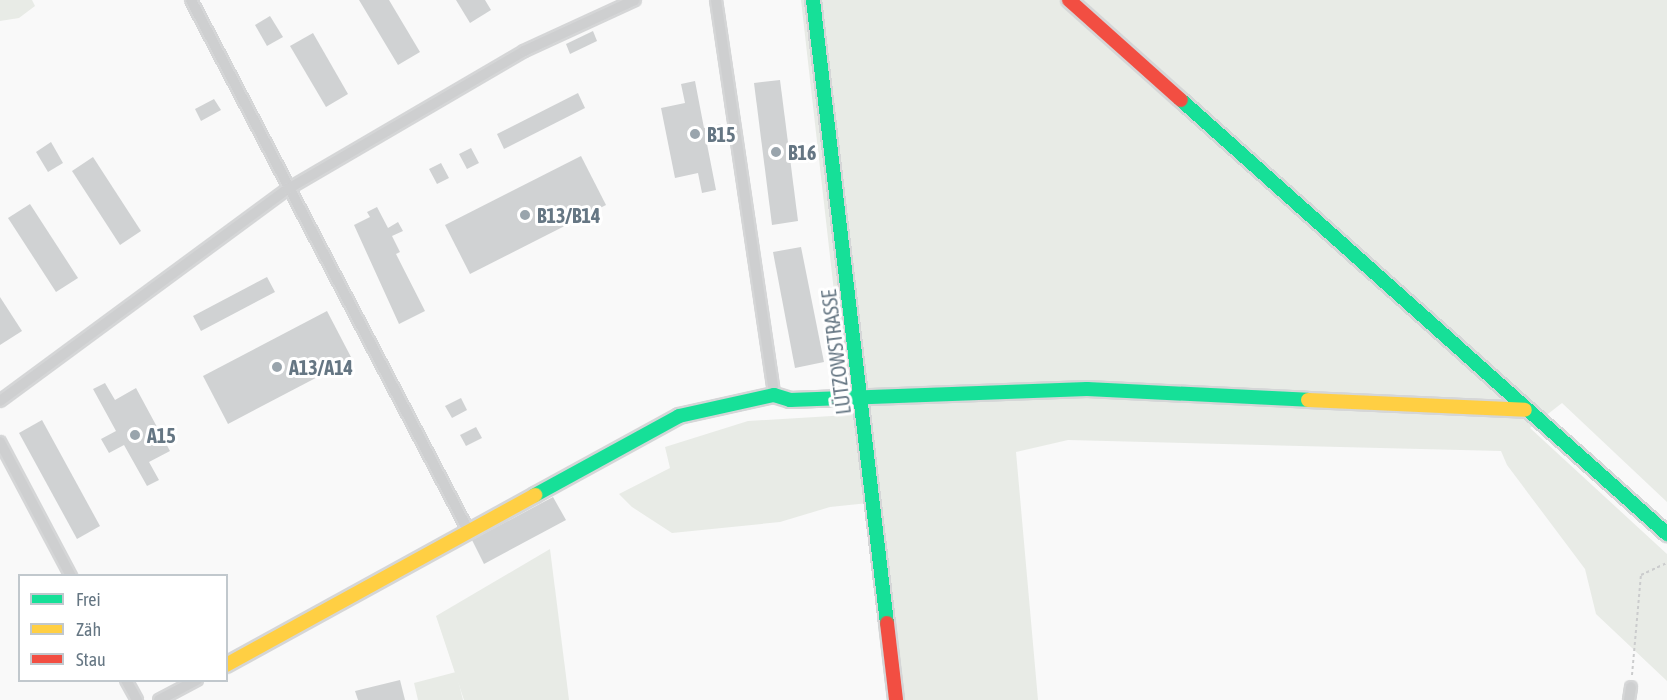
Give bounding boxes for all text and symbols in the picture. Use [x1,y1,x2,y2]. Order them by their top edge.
place label: B15 [707,122,735,146]
marker: B15 [688,127,702,141]
place label: B16 [788,140,816,164]
marker: B16 [769,145,783,159]
place label: B13/B14 [537,203,600,227]
marker: B13/B14 [518,208,532,222]
street label: LÜTZOWSTRASSE [816,288,856,416]
place label: A13/A14 [289,355,353,379]
marker: A13/A14 [270,360,284,374]
place label: A15 [147,423,176,447]
marker: A15 [128,428,142,442]
legend [18,574,228,682]
text: Frei [76,589,101,610]
text: Zäh [76,619,101,640]
text: Stau [76,649,106,670]

